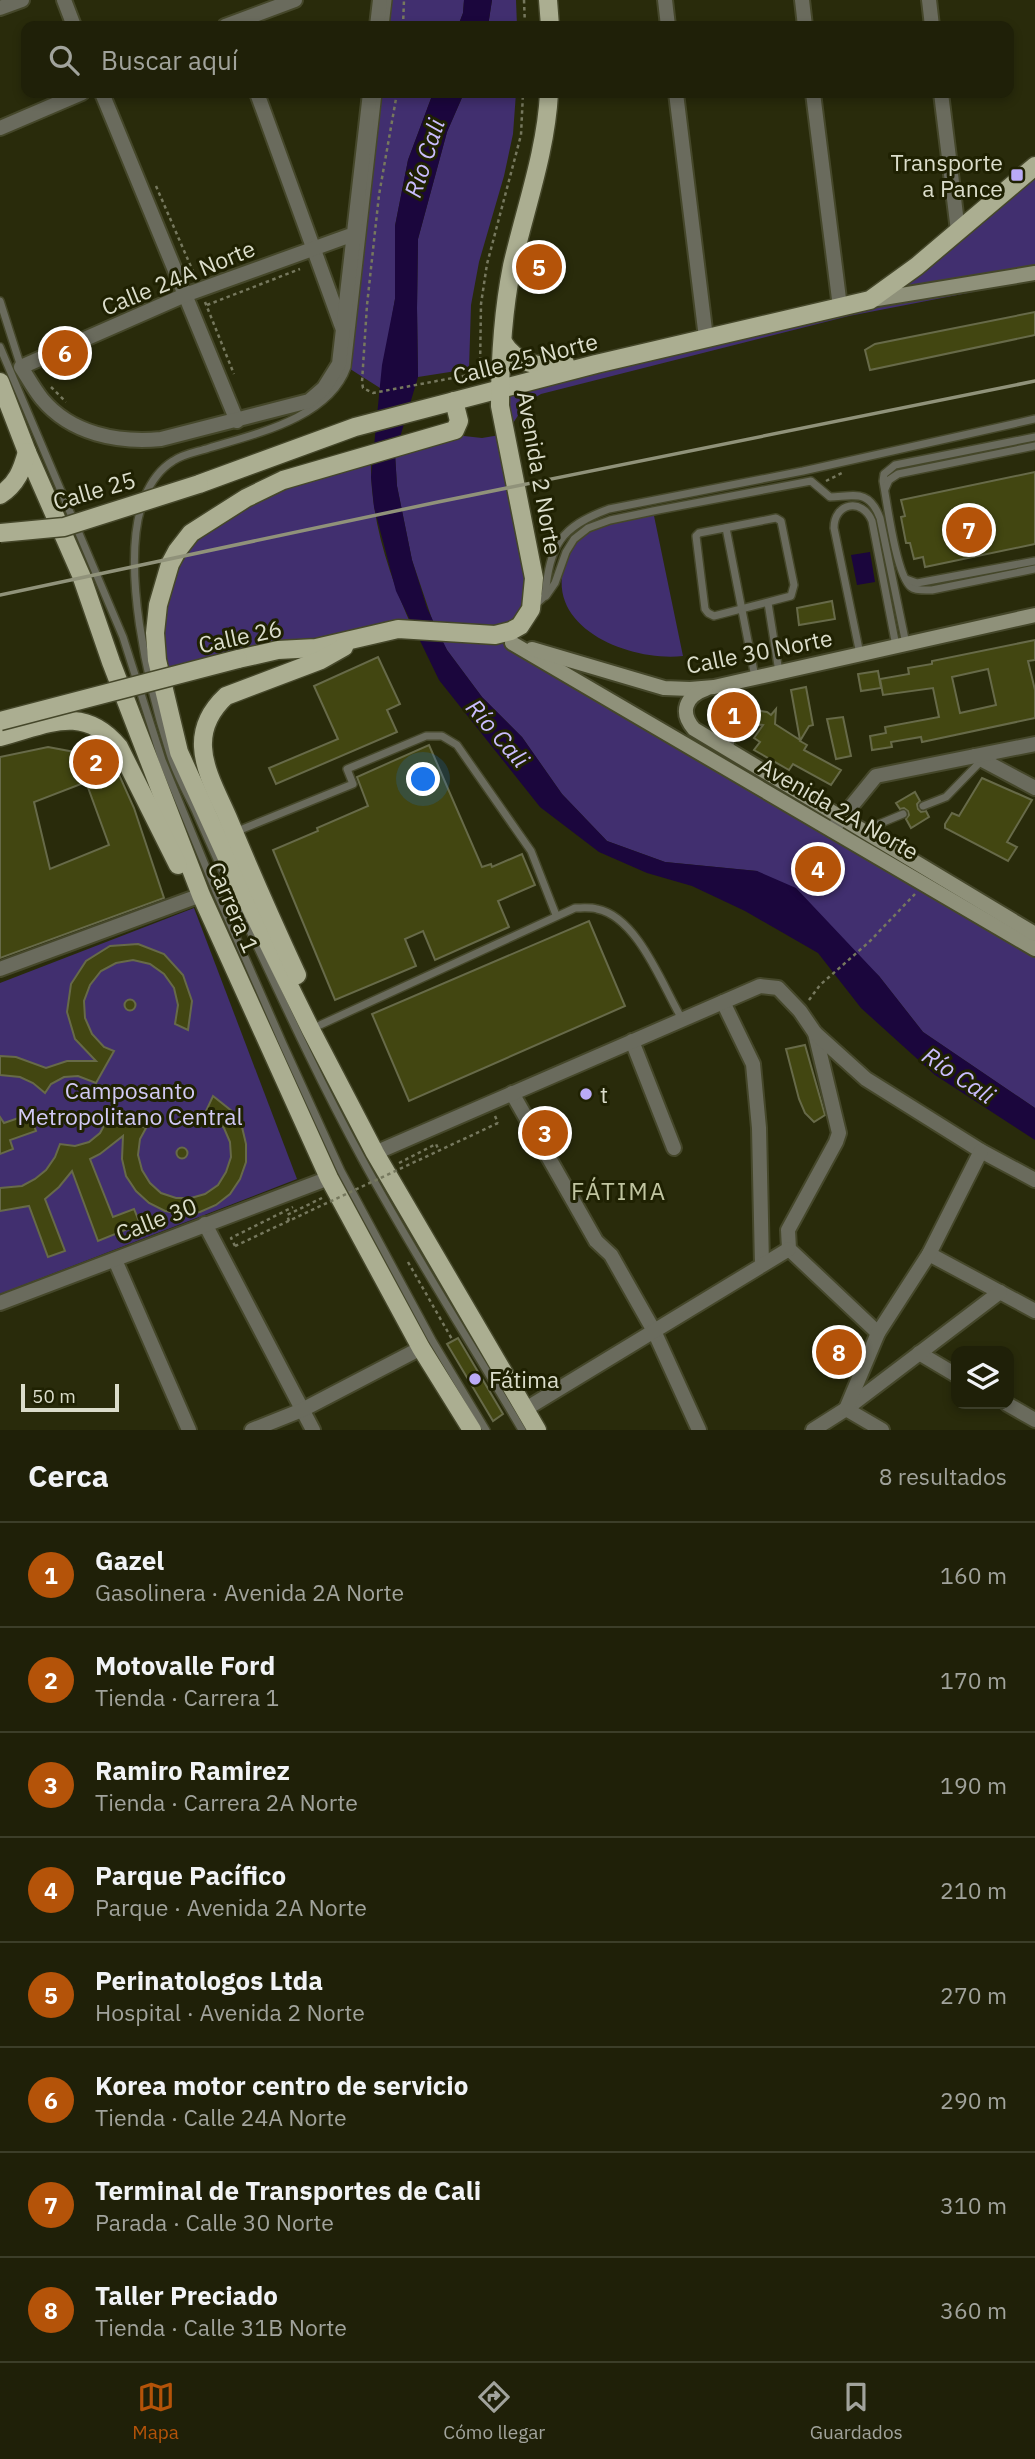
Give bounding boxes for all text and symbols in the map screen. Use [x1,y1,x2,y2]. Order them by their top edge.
search box [21,21,1014,98]
icon: search [45,41,83,79]
text: Buscar aquí [101,43,238,77]
water label: Río Cali [396,114,452,201]
place label: Transporte a Pance [891,147,1003,203]
marker: Transporte a Pance [1009,167,1025,183]
street label: Calle 24A Norte [97,233,259,321]
pin: 5 [516,241,562,293]
street label: Calle 25 Norte [449,326,601,390]
pin: 6 [42,327,88,379]
street label: Avenida 2 Norte [511,389,569,557]
street label: Calle 25 [49,464,139,516]
pin: 7 [946,504,992,556]
street label: Calle 26 [195,613,285,659]
street label: Calle 30 Norte [683,622,835,680]
pin: 1 [711,689,757,741]
water label: Río Cali [459,692,537,775]
pin: 2 [73,736,119,788]
street label: Avenida 2A Norte [753,750,925,866]
your location [406,762,440,796]
pin: 4 [795,843,841,895]
street label: Carrera 1 [201,857,267,957]
water label: Río Cali [916,1039,1002,1111]
park label: Camposanto Metropolitano Central [17,1075,243,1131]
place label: t [600,1079,608,1109]
marker: t [578,1086,594,1102]
pin: 3 [522,1107,568,1159]
district label: FÁTIMA [571,1175,667,1207]
street label: Calle 30 [111,1190,201,1248]
pin: 8 [816,1326,862,1378]
map controls [951,1346,1014,1409]
button: layers [951,1346,1014,1409]
place label: Fátima [489,1364,559,1394]
marker: Fátima [467,1371,483,1387]
scale bar [21,1381,119,1413]
text: 50 m [32,1384,76,1408]
text: Cerca [28,1456,109,1495]
text: 8 resultados [879,1461,1007,1491]
text: Gazel [95,1543,164,1577]
text: 1 [44,1560,58,1590]
text: 160 m [940,1560,1007,1590]
text: Gasolinera · Avenida 2A Norte [95,1577,404,1607]
text: Motovalle Ford [95,1648,275,1682]
text: 2 [44,1665,58,1695]
text: 170 m [940,1665,1007,1695]
text: Tienda · Carrera 1 [95,1682,279,1712]
text: Ramiro Ramirez [95,1753,290,1787]
text: 3 [44,1770,58,1800]
text: 190 m [940,1770,1007,1800]
text: Tienda · Carrera 2A Norte [95,1787,358,1817]
text: Parque Pacífico [95,1858,286,1892]
text: 4 [44,1875,58,1905]
text: 210 m [940,1875,1007,1905]
text: Parque · Avenida 2A Norte [95,1892,367,1922]
text: Perinatologos Ltda [95,1963,323,1997]
text: 5 [44,1980,58,2010]
text: 270 m [940,1980,1007,2010]
text: Hospital · Avenida 2 Norte [95,1997,365,2027]
text: Korea motor centro de servicio [95,2068,468,2102]
text: 6 [44,2085,58,2115]
text: 290 m [940,2085,1007,2115]
text: Tienda · Calle 24A Norte [95,2102,347,2132]
text: Terminal de Transportes de Cali [95,2173,481,2207]
text: 7 [44,2190,58,2220]
text: 310 m [940,2190,1007,2220]
text: Parada · Calle 30 Norte [95,2207,334,2237]
text: Taller Preciado [95,2278,278,2312]
text: 8 [44,2295,58,2325]
text: 360 m [940,2295,1007,2325]
text: Tienda · Calle 31B Norte [95,2312,347,2342]
tab: Mapa [132,2378,179,2444]
tab: Cómo llegar [443,2378,545,2444]
tab: Guardados [810,2378,903,2444]

